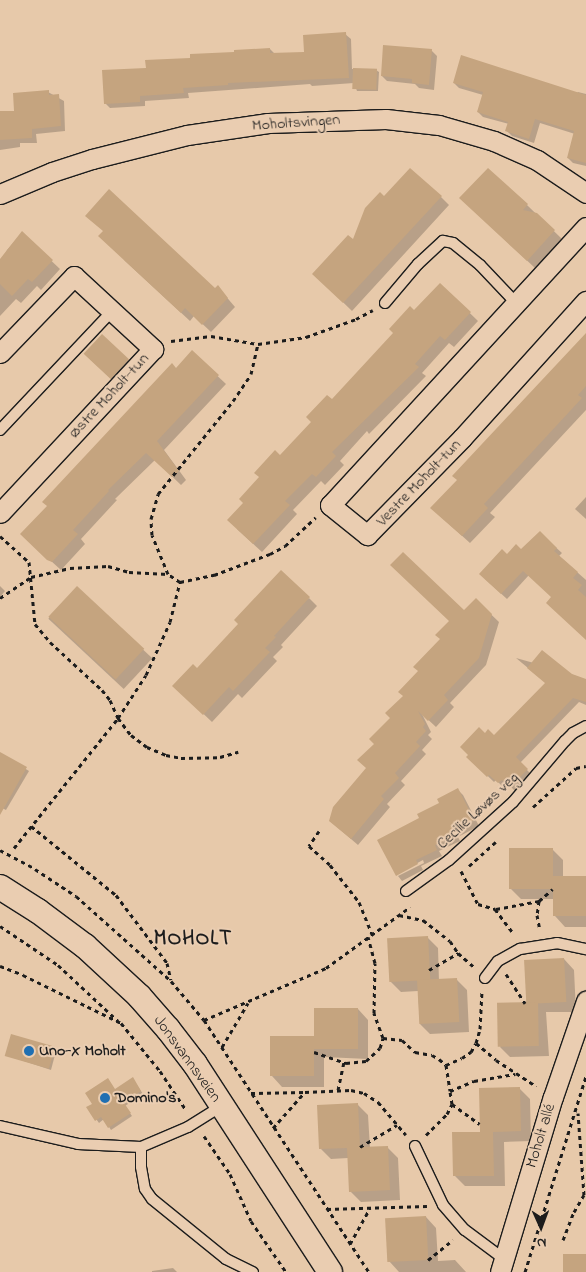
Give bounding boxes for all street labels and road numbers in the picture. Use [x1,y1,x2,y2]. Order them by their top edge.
street label: Moholtsvingen [251,110,341,136]
street label: Østre Moholt-tun [65,349,153,443]
street label: Vestre Moholt-tun [373,435,465,531]
street label: Cecilie Løvøs veg [433,768,523,854]
street label: Jonsvannsveien [149,1012,225,1106]
street label: Moholt allé [522,1102,560,1170]

